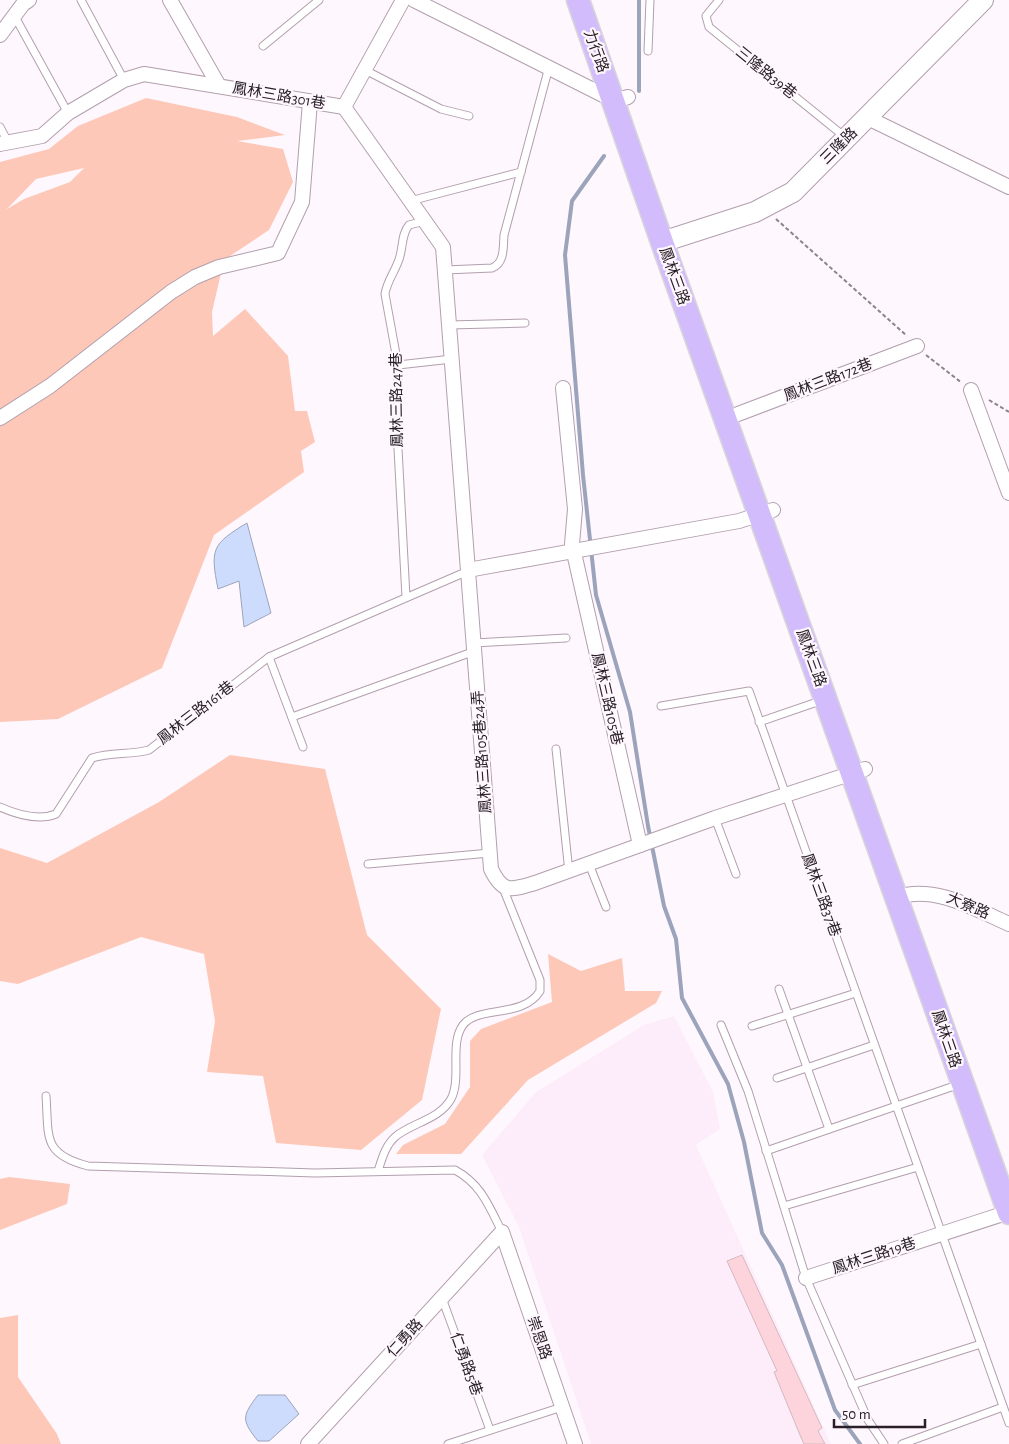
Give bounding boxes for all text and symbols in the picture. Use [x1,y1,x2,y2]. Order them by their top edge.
street label: 力行路 [581,27,612,75]
street label: 三隆路39巷 [733,43,800,102]
street label: 鳳林三路301巷 [231,79,327,112]
street label: 三隆路 [817,124,860,167]
street label: 鳳林三路 [657,245,692,307]
street label: 鳳林三路247巷 [388,352,405,448]
street label: 鳳林三路172巷 [781,355,874,404]
street label: 鳳林三路 [794,627,829,689]
street label: 鳳林三路105巷 [589,651,626,747]
street label: 鳳林三路161巷 [154,678,237,747]
street label: 鳳林三路105巷24弄 [469,690,494,814]
street label: 鳳林三路37巷 [799,851,844,939]
street label: 大寮路 [944,889,992,922]
street label: 鳳林三路 [929,1008,964,1070]
street label: 鳳林三路19巷 [830,1234,918,1277]
street label: 崇恩路 [525,1314,554,1362]
street label: 仁勇路 [384,1316,426,1360]
street label: 仁勇路5巷 [448,1330,485,1398]
scale bar [834,1396,925,1428]
text: 50 m [842,1407,871,1422]

